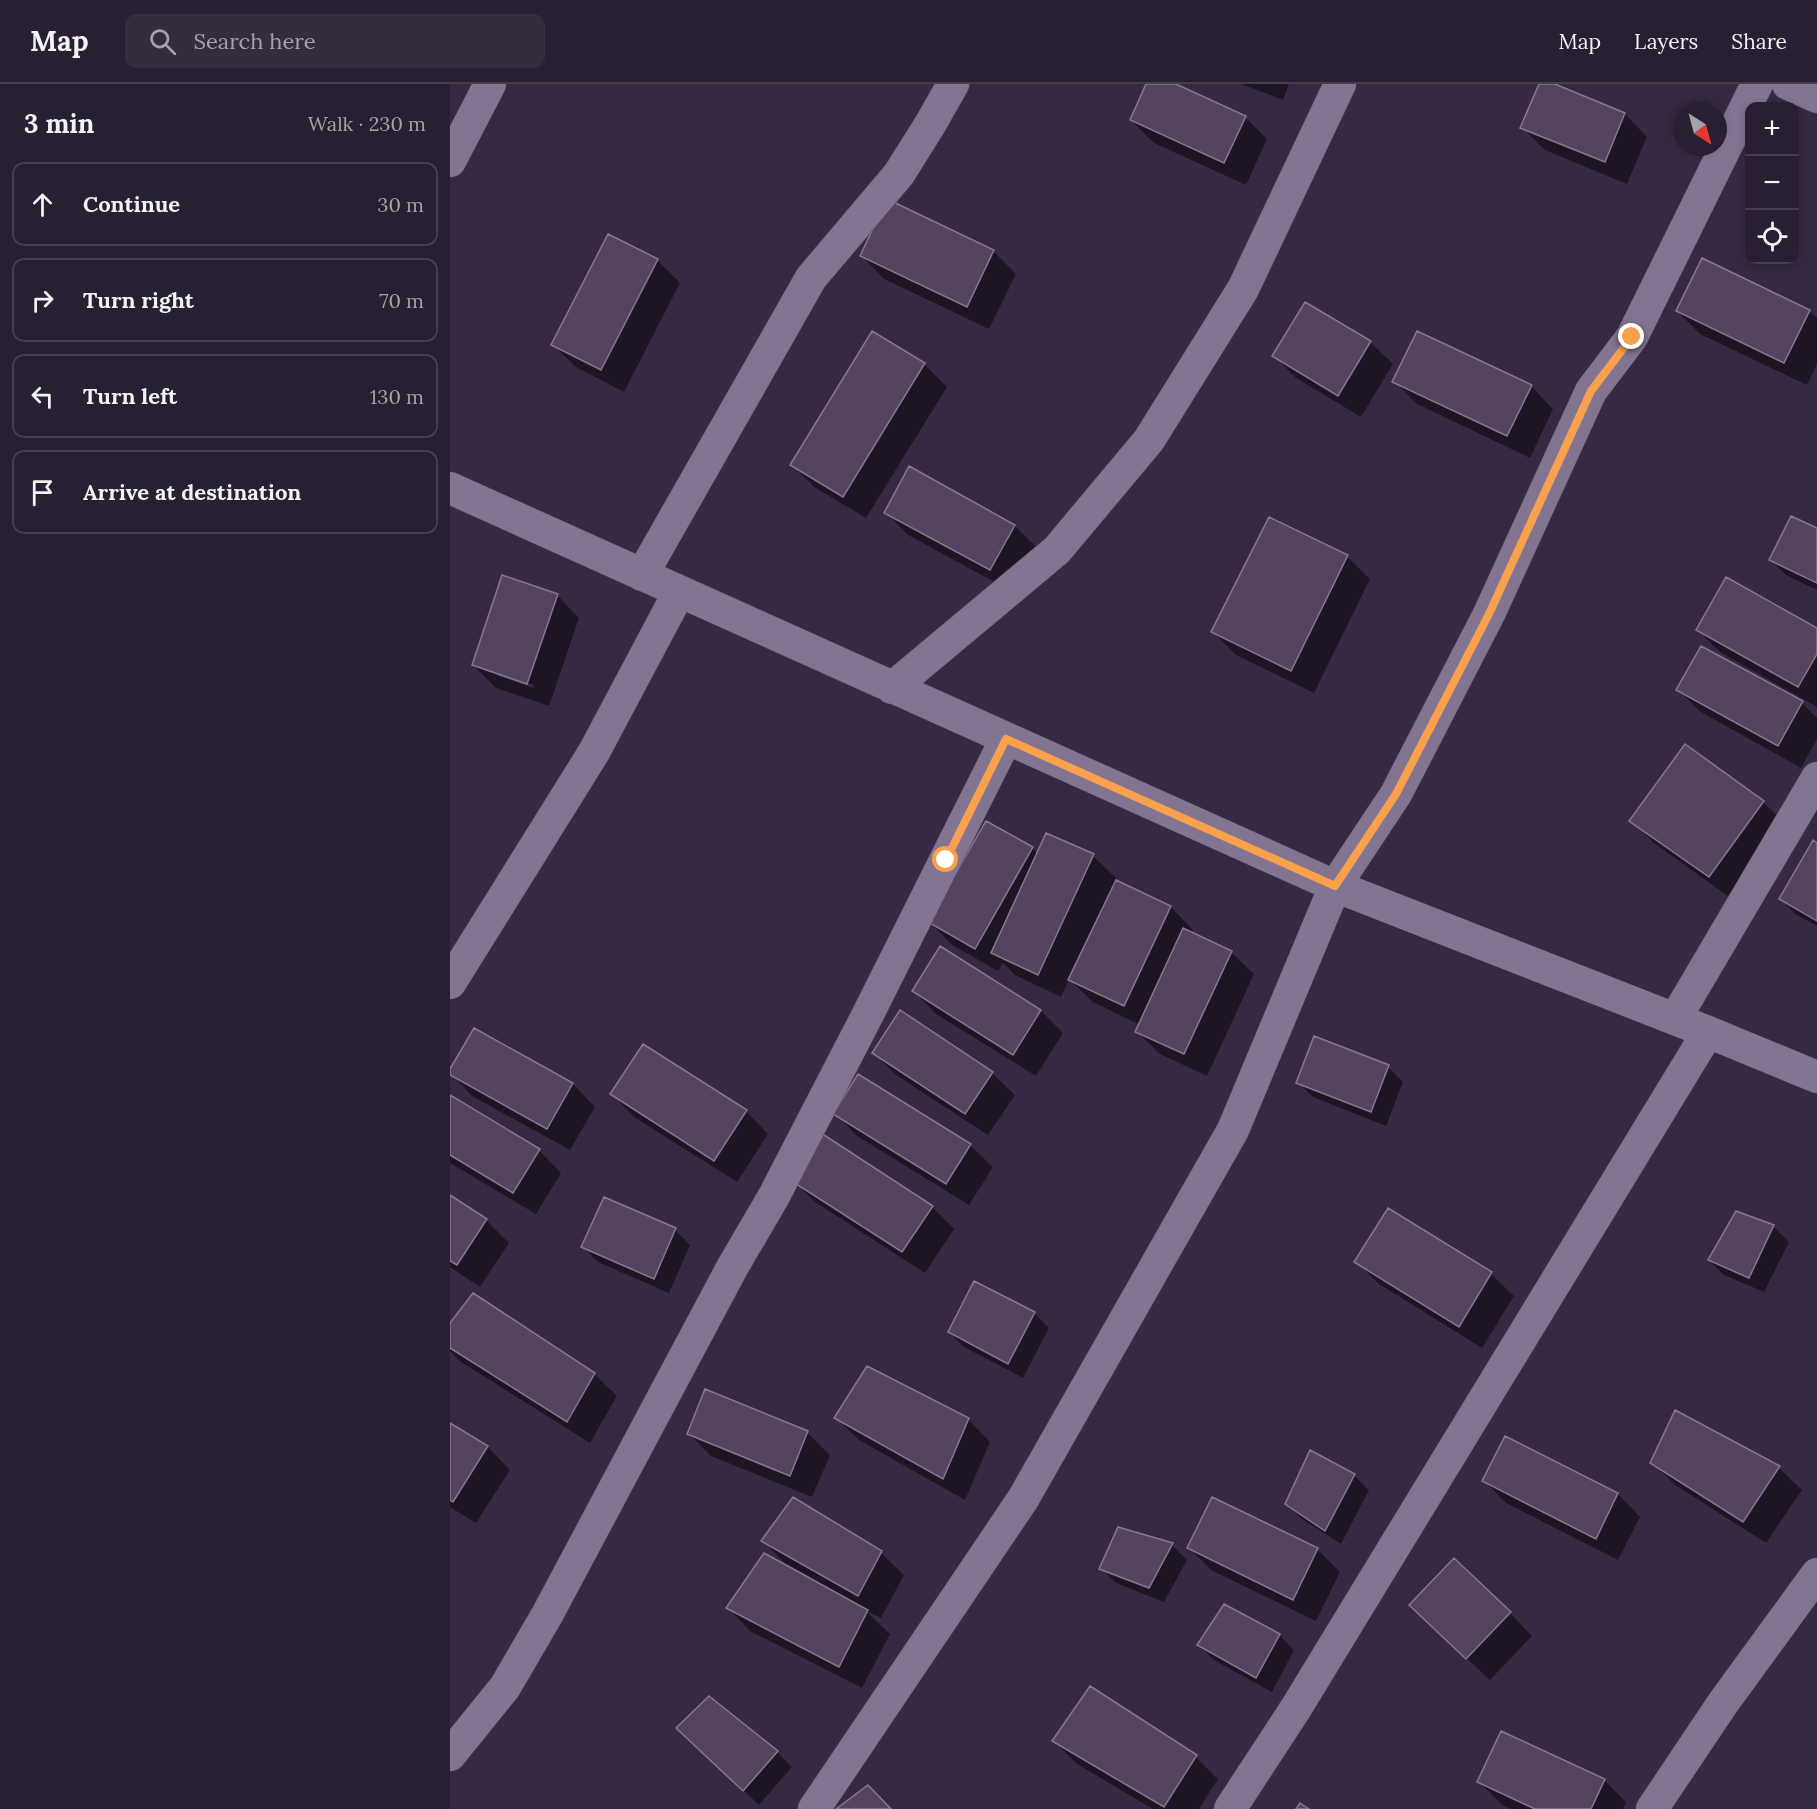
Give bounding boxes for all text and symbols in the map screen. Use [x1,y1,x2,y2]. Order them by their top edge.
search box [125,14,545,68]
text: Map [30,23,89,59]
icon: search [146,25,179,58]
text: Search here [194,27,316,55]
text: Map [1558,28,1601,55]
text: Layers [1634,28,1698,55]
text: Share [1731,28,1787,55]
north arrow [1673,102,1727,156]
map controls [1745,102,1799,264]
button: + [1745,102,1799,156]
text: 3 min [24,107,94,140]
text: Walk · 230 m [308,111,426,136]
button: − [1745,156,1799,210]
icon: ahead [26,188,59,221]
text: Continue [83,190,180,218]
text: 30 m [377,192,424,217]
button: locate [1745,210,1799,264]
icon: right [26,284,59,317]
text: Turn right [83,286,194,314]
text: 70 m [379,288,424,313]
route end [1618,323,1644,349]
icon: left [26,380,59,413]
text: Turn left [83,382,177,410]
text: 130 m [370,384,424,409]
icon: arrive [26,476,59,509]
text: Arrive at destination [83,478,301,506]
route start [932,846,958,872]

